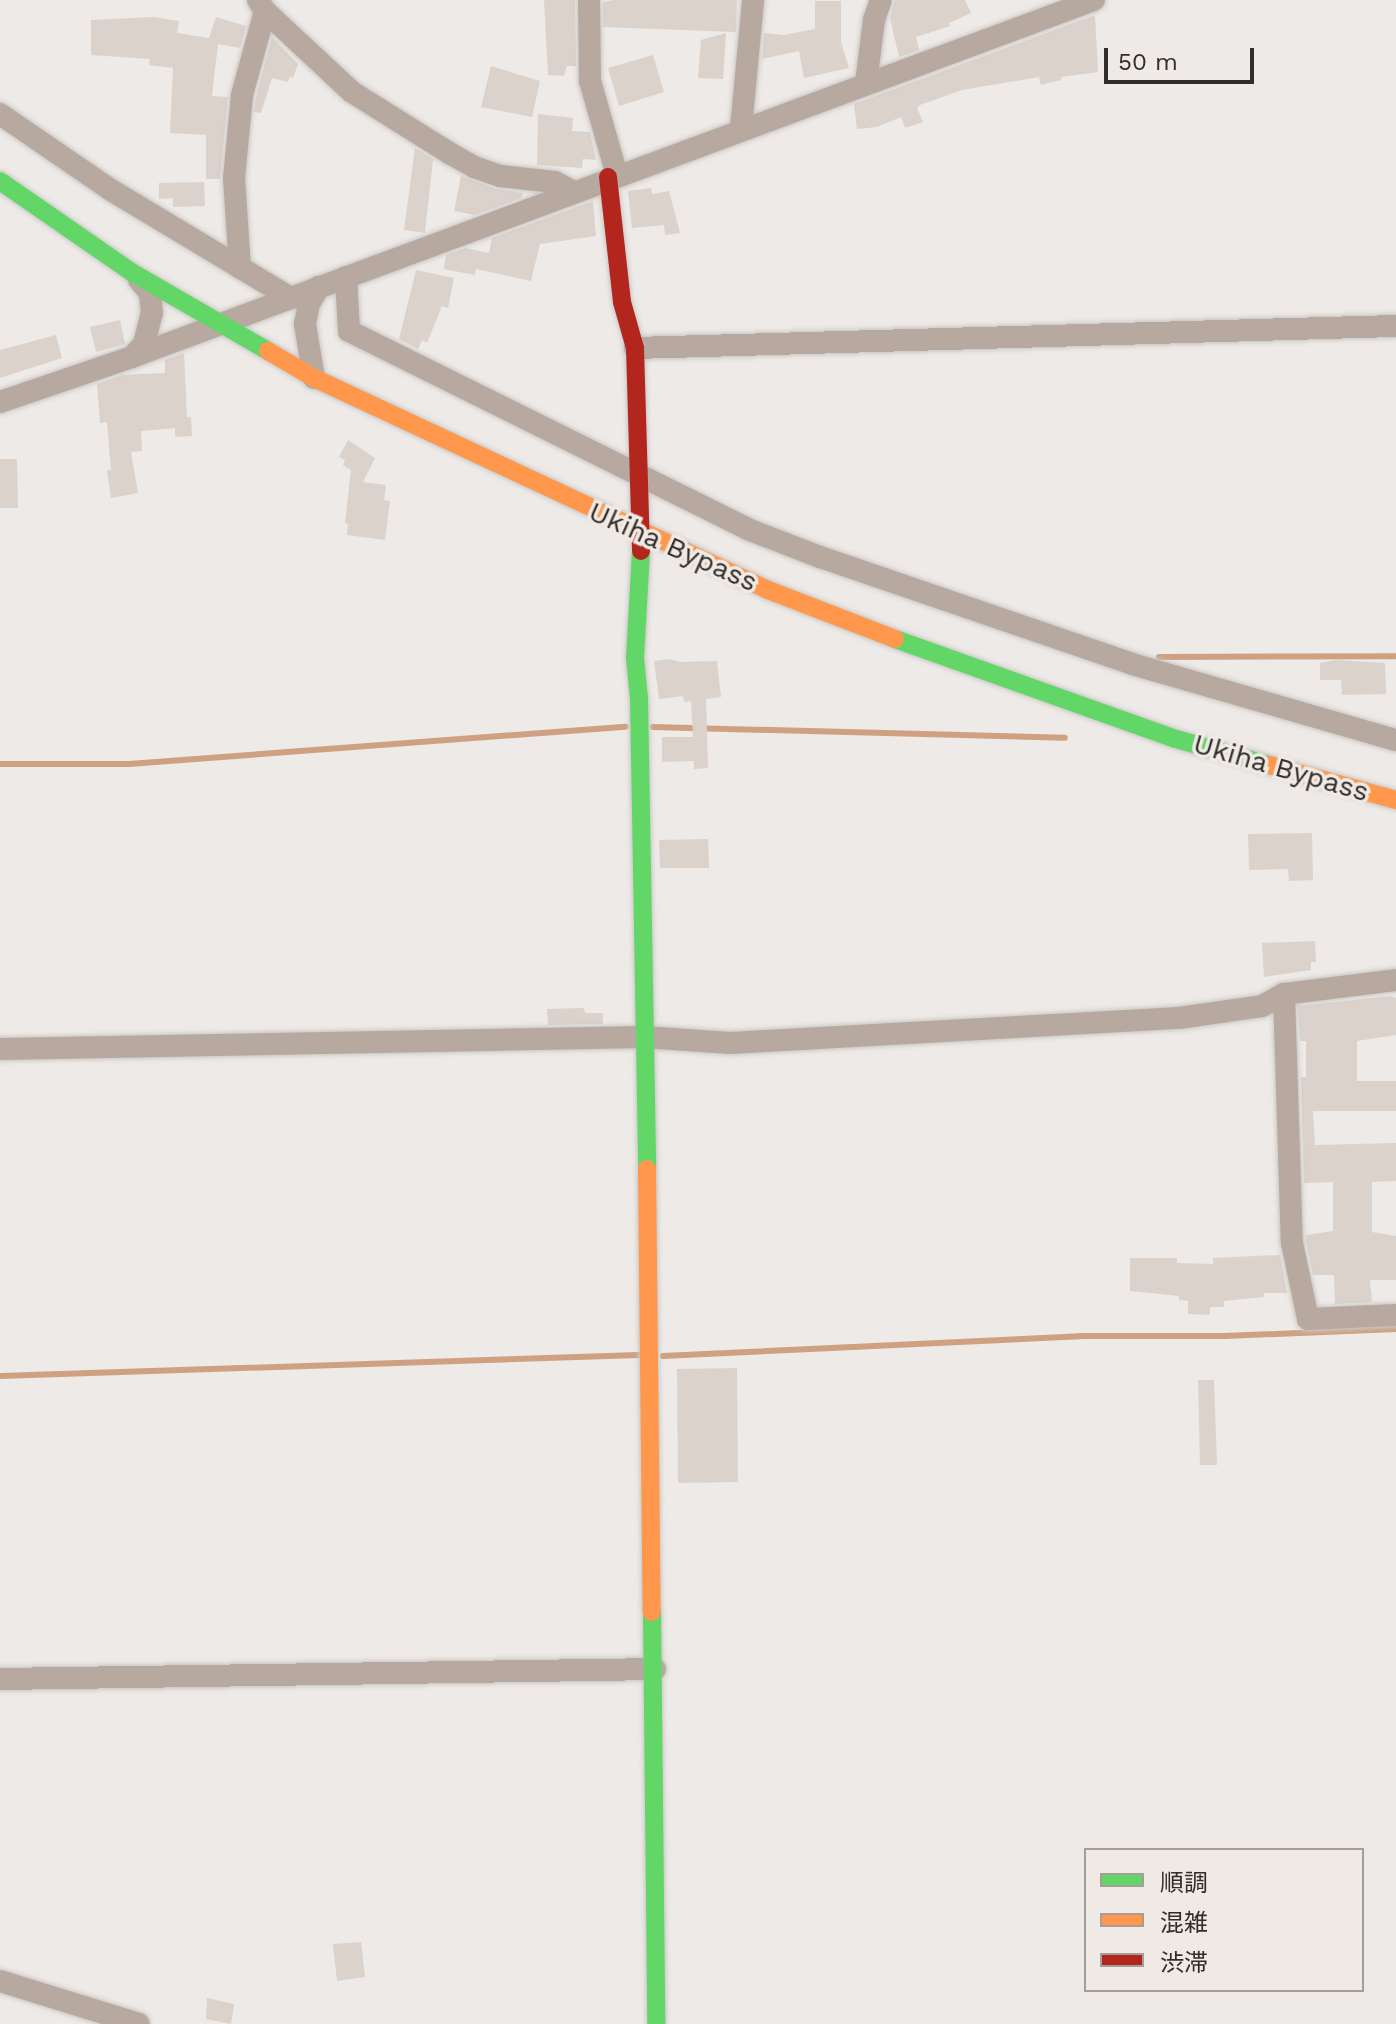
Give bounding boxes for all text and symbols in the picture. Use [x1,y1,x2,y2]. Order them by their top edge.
scale bar [1108,32,1258,82]
text: 50 m [1118,48,1178,76]
street label: Ukiha Bypass [583,495,763,599]
street label: Ukiha Bypass [1189,727,1373,809]
legend [1084,1848,1364,1992]
text: 順調 [1160,1869,1208,1897]
text: 混雑 [1160,1909,1208,1937]
text: 渋滞 [1160,1949,1208,1977]

